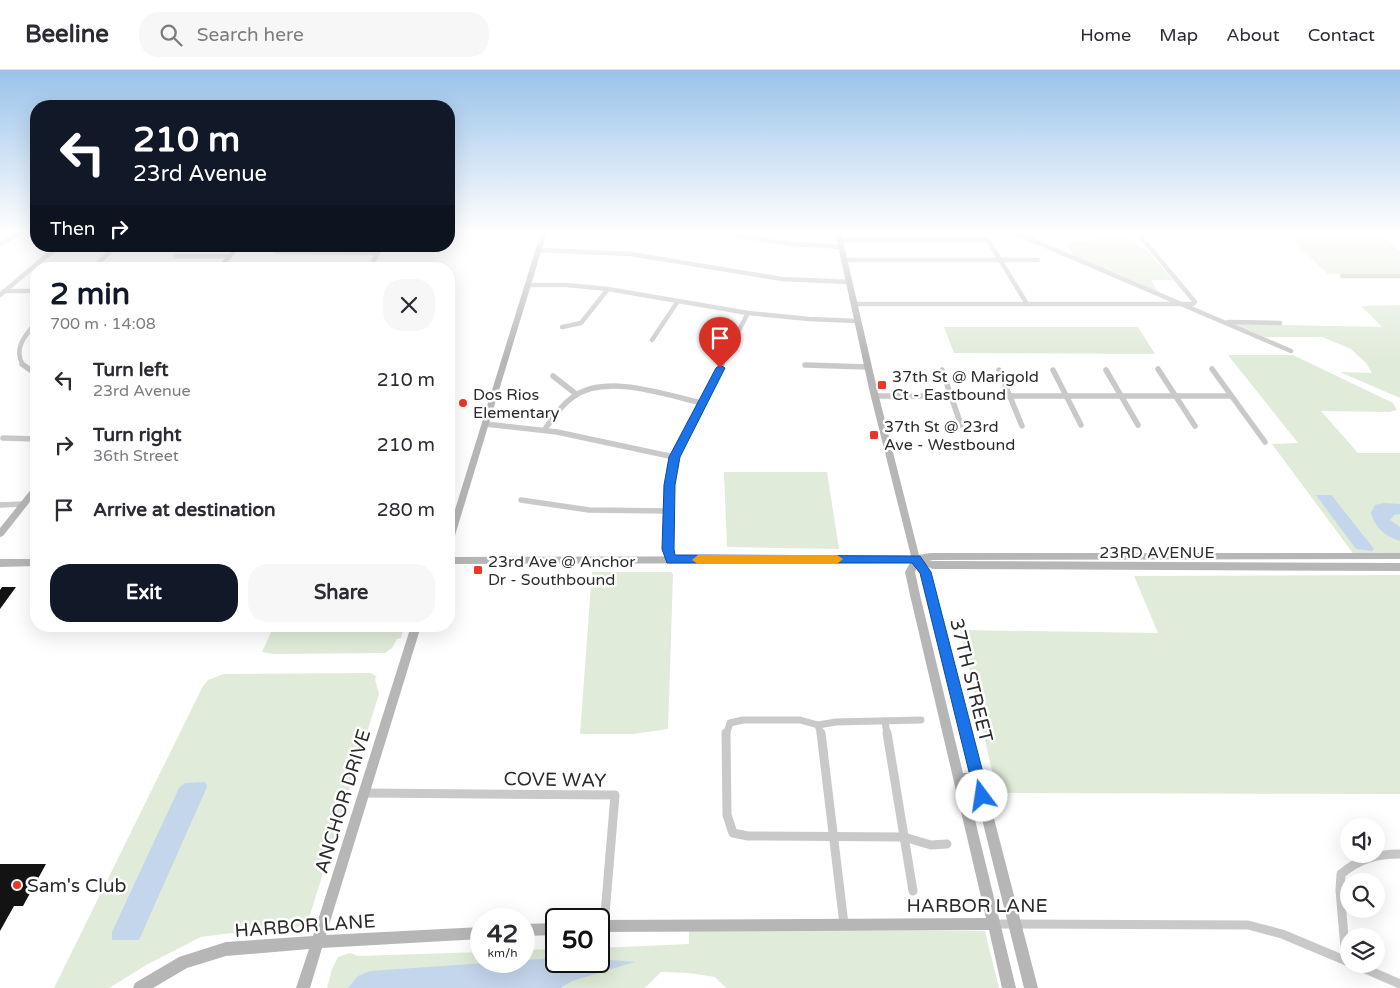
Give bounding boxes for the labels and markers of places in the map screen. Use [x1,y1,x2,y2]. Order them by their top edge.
pin [699,317,741,368]
place label: 37th St @ Marigold Ct - Eastbound [892,367,1039,405]
marker: 37th St @ Marigold Ct - Eastbound [876,379,888,391]
place label: Dos Rios Elementary [473,385,560,423]
marker: Dos Rios Elementary [457,397,469,409]
place label: 37th St @ 23rd Ave - Westbound [884,417,1015,455]
marker: 37th St @ 23rd Ave - Westbound [868,429,880,441]
place label: 23rd Ave @ Anchor Dr - Southbound [488,552,636,590]
marker: 23rd Ave @ Anchor Dr - Southbound [472,564,484,576]
place label: Sam's Club [27,875,127,897]
marker: Sam's Club [11,879,23,891]

